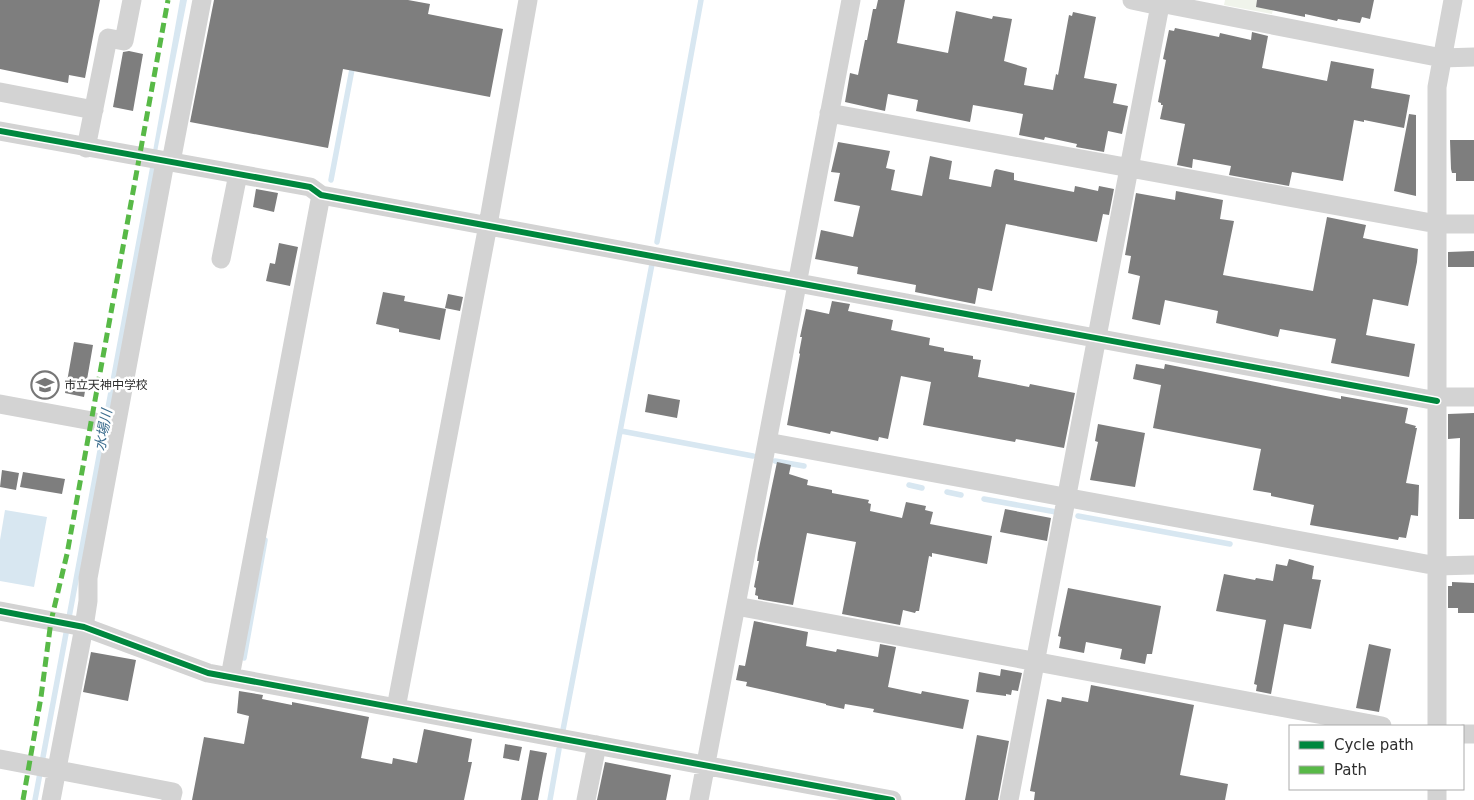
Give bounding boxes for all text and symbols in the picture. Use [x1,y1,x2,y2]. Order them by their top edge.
school or university icon: 市立天神中学校 [30,370,60,400]
place label: 市立天神中学校 [64,378,148,392]
water label: 水場川 [91,406,115,452]
legend [1289,725,1464,790]
text: Cycle path [1334,736,1414,754]
text: Path [1334,761,1367,779]

